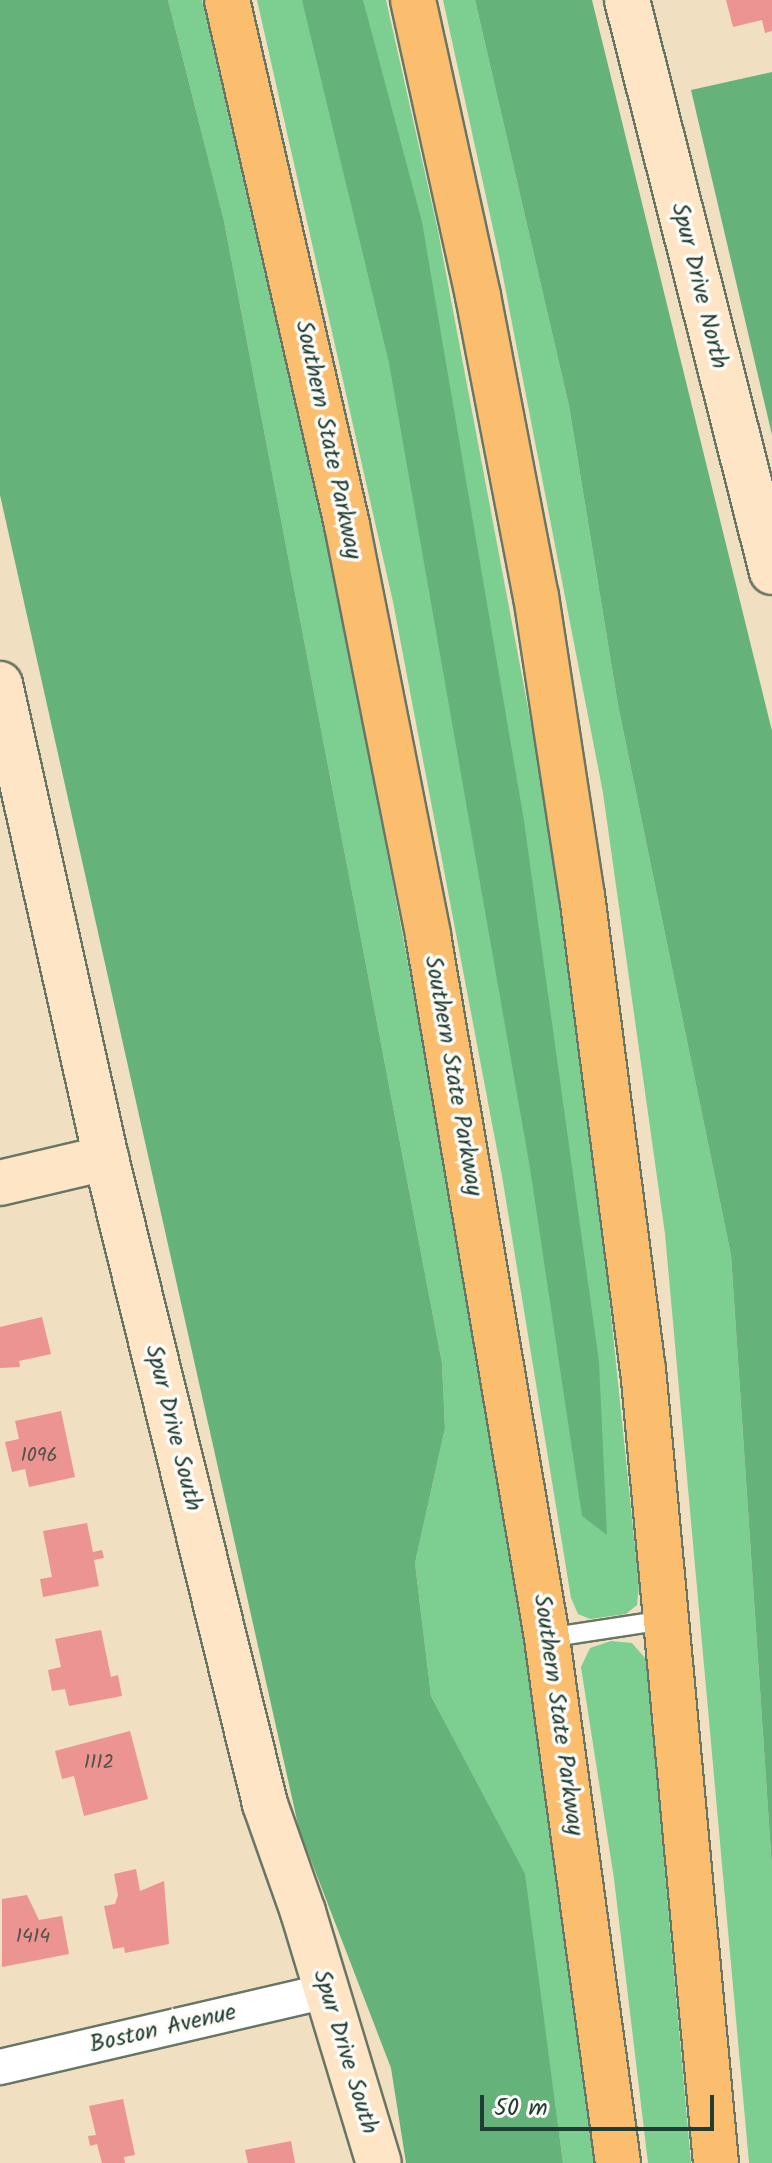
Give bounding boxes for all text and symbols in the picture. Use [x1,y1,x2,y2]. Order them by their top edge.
street label: Spur Drive North [664,200,734,372]
street label: Southern State Parkway [289,318,367,562]
street label: Southern State Parkway [418,954,488,1198]
street label: Spur Drive South [138,1342,208,1514]
house number: 1096 [20,1444,58,1468]
street label: Southern State Parkway [527,1592,589,1838]
house number: 1112 [84,1751,114,1775]
house number: 1414 [16,1925,50,1949]
street label: Spur Drive South [306,1966,384,2138]
street label: Boston Avenue [87,1998,239,2060]
scale bar [484,2079,718,2129]
text: 50 m [494,2089,548,2128]

